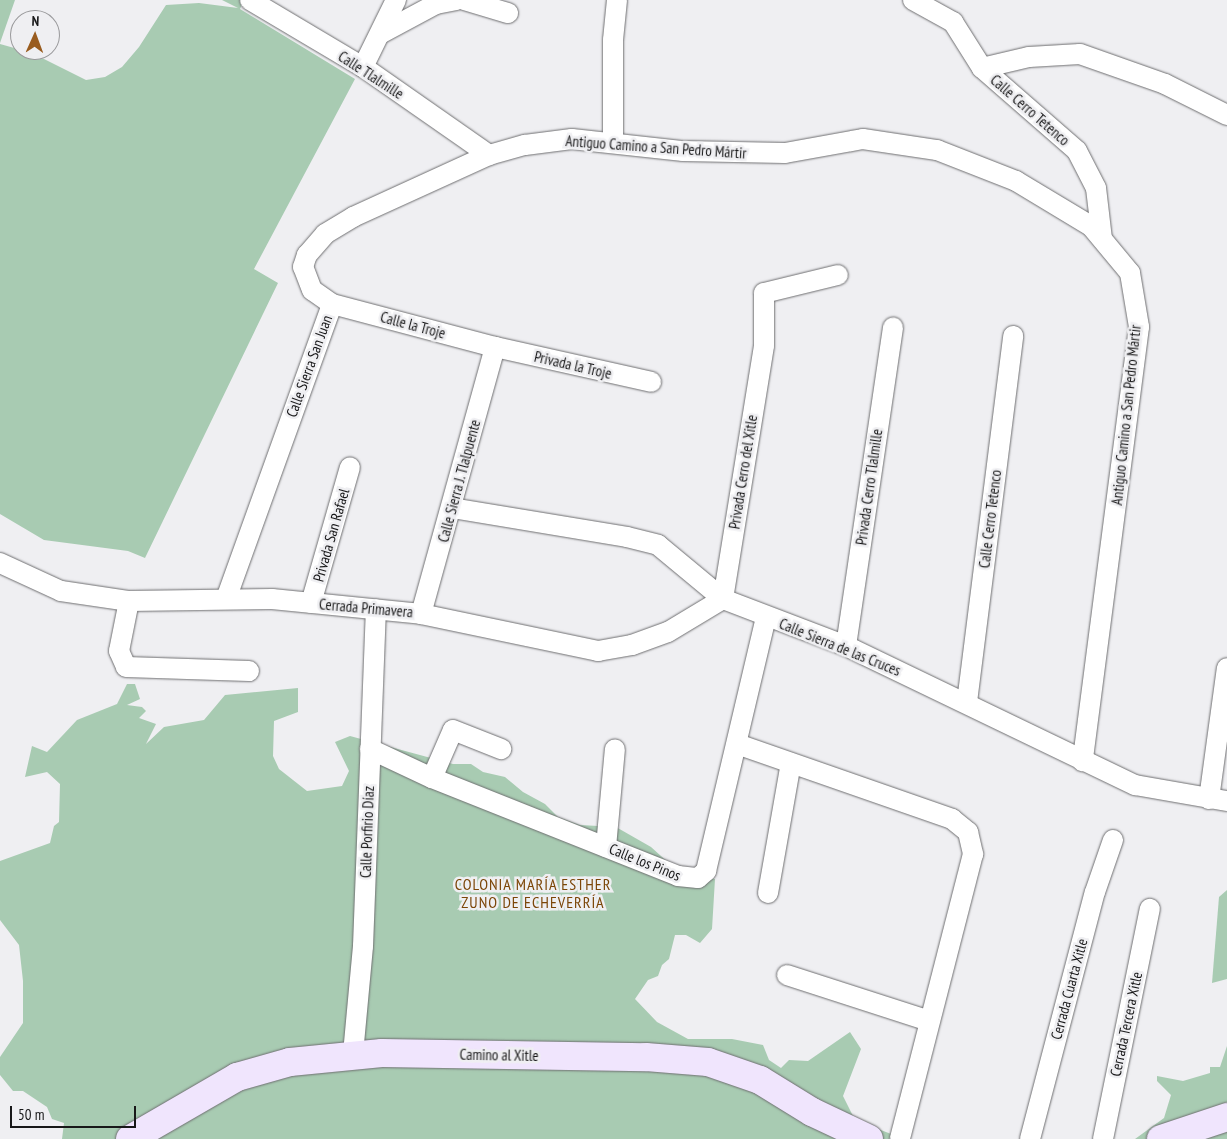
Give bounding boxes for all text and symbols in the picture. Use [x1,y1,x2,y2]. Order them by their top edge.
north arrow [10,10,60,60]
text: N [31,12,40,30]
street label: Calle Tlalmille [335,47,407,103]
street label: Calle Cerro Tetenco [987,71,1073,149]
street label: Antiguo Camino a San Pedro Mártir [565,132,747,162]
street label: Calle la Troje [378,308,448,342]
street label: Calle Sierra San Juan [282,313,336,419]
street label: Antiguo Camino a San Pedro Mártir [1108,324,1144,506]
street label: Privada la Troje [532,347,614,383]
street label: Privada Cerro del Xitle [725,413,761,531]
street label: Calle Sierra J. Tlalpuente [434,417,484,545]
street label: Privada Cerro Tlalmille [852,427,886,547]
street label: Calle Cerro Tetenco [975,469,1005,569]
street label: Privada San Rafael [309,486,353,584]
street label: Cerrada Primavera [318,595,414,621]
street label: Calle Sierra de las Cruces [777,614,903,680]
street label: Calle Porfirio Díaz [356,786,378,878]
street label: Calle los Pinos [607,840,683,884]
district label: COLONIA MARÍA ESTHER ZUNO DE ECHEVERRÍA [452,874,614,912]
street label: Cerrada Cuarta Xitle [1047,936,1091,1042]
street label: Cerrada Tercera Xitle [1106,970,1146,1078]
street label: Camino al Xitle [459,1045,539,1065]
scale bar [12,1096,139,1128]
text: 50 m [18,1105,44,1124]

